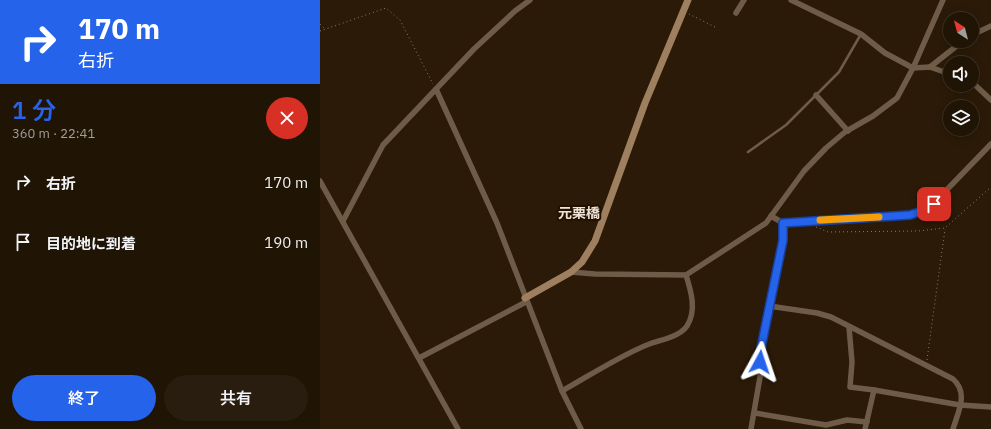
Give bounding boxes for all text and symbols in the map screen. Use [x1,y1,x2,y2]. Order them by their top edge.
text: 170 m [78,10,160,47]
north arrow [943,12,979,48]
map controls [943,12,979,136]
icon: right [12,16,64,68]
text: 右折 [78,49,114,72]
button: sound [943,56,979,92]
text: 1 分 [12,94,56,126]
button: close [266,97,308,139]
button: layers [943,100,979,136]
text: 360 m · 22:41 [12,125,95,142]
icon: right [12,171,34,193]
text: 170 m [264,173,308,192]
text: 右折 [46,174,76,193]
pin [917,187,951,221]
icon: arrive [923,193,945,215]
district label: 元栗橋 [558,204,600,222]
icon: arrive [12,231,34,253]
text: 190 m [264,233,308,252]
text: 目的地に到着 [46,234,136,253]
position arrow [739,341,781,383]
button: 終了 [12,375,156,421]
button: 共有 [164,375,308,421]

